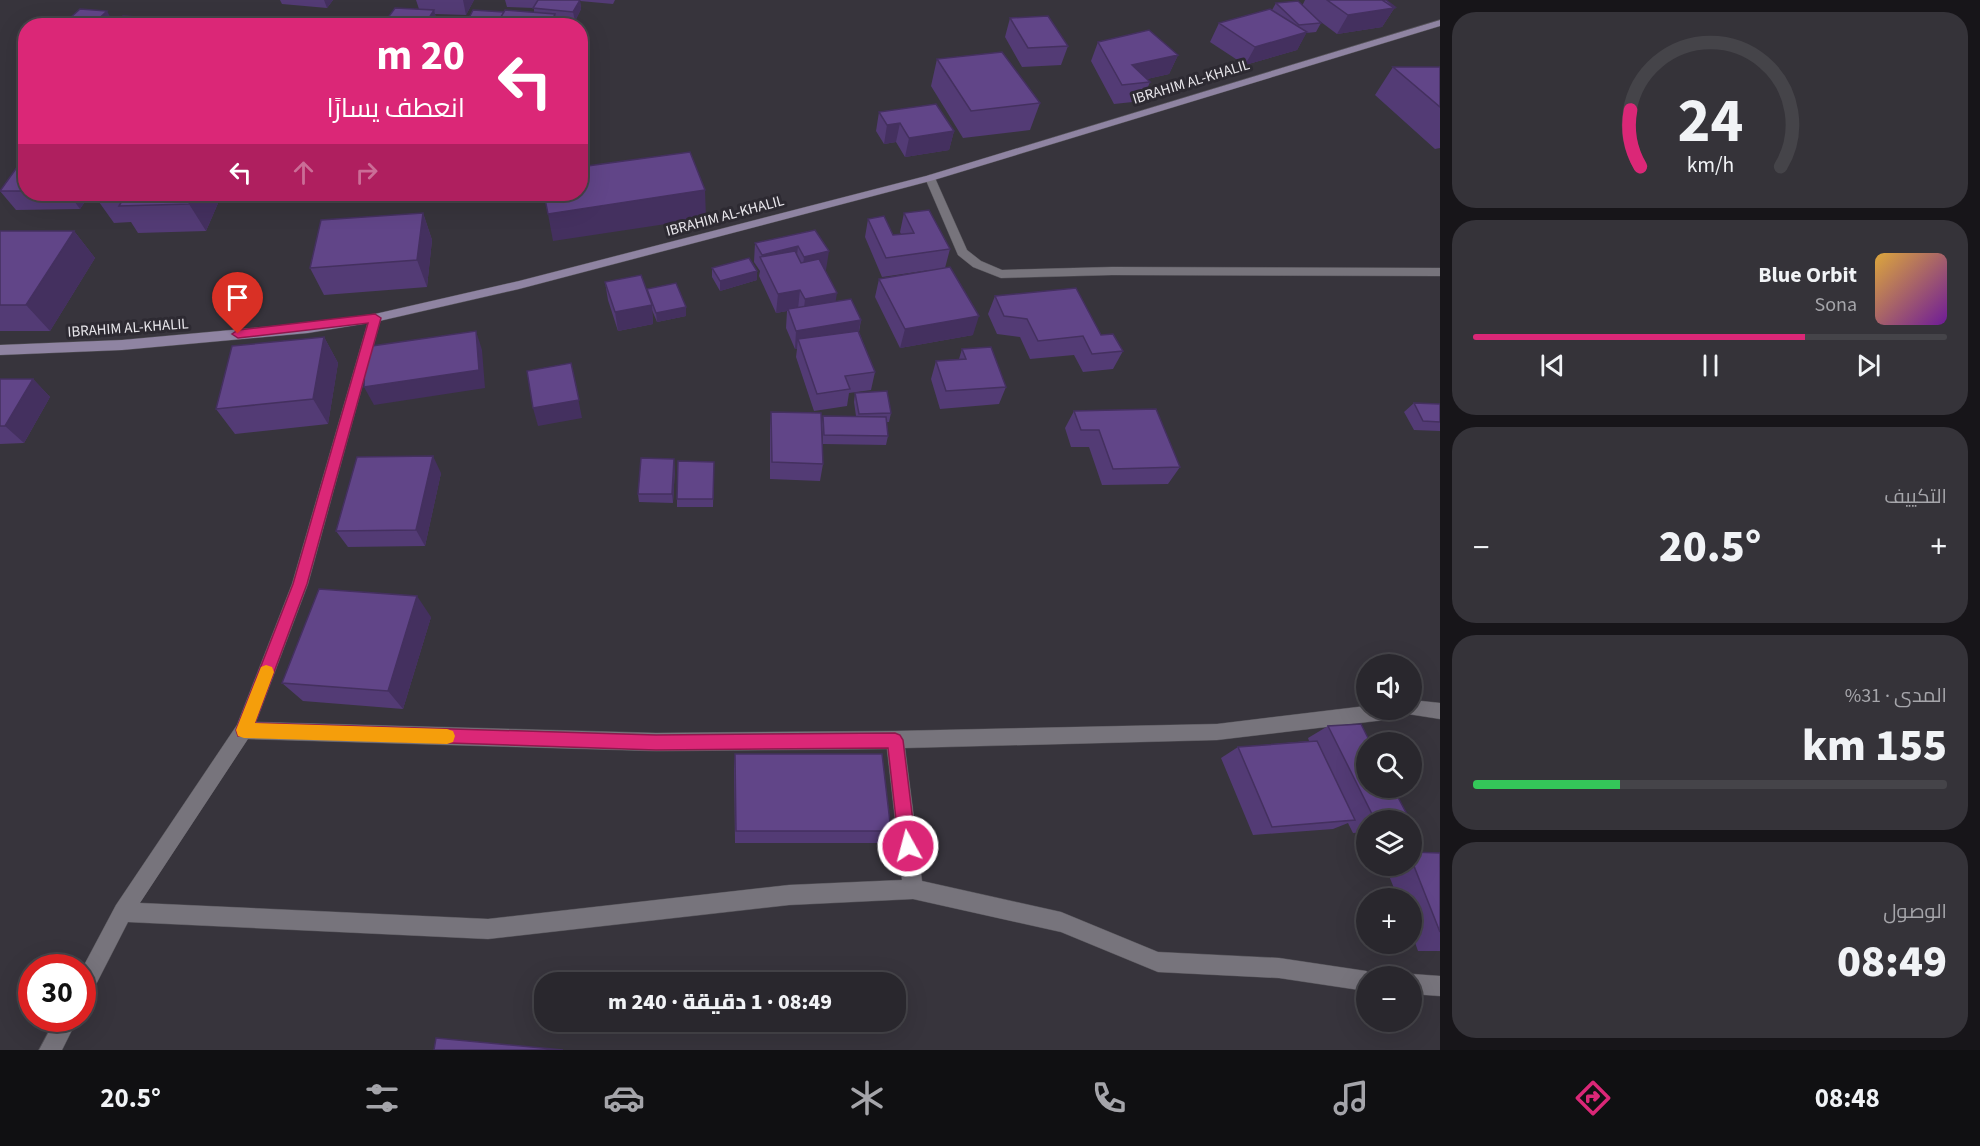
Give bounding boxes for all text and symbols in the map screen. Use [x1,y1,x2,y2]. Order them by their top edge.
text: 20 m [376,26,465,86]
icon: left [486,42,564,120]
street label: IBRAHIM AL-KHALIL [1130,54,1252,110]
text: 24 [1677,77,1743,166]
text: انعطف يسارًا [326,89,465,128]
text: km/h [1686,150,1734,181]
icon: left [224,156,257,189]
icon: ahead [287,156,320,189]
icon: right [350,156,383,189]
street label: IBRAHIM AL-KHALIL [664,190,786,242]
text: Blue Orbit [1758,259,1857,291]
pin [212,272,263,334]
icon: arrive [221,281,254,314]
text: Sona [1814,291,1857,319]
street label: IBRAHIM AL-KHALIL [67,313,189,343]
icon: previous [1536,349,1569,382]
icon: pause [1694,349,1727,382]
icon: next [1852,349,1885,382]
text: التكييف [1884,483,1947,511]
text: 20.5° [1659,515,1761,579]
text: − [1473,524,1489,571]
text: + [1931,524,1947,571]
map controls [1356,654,1422,1032]
button: sound [1356,654,1422,720]
text: المدى · 31% [1845,682,1947,710]
text: 155 km [1802,714,1947,778]
button: search [1356,732,1422,798]
button: layers [1356,810,1422,876]
position arrow [876,814,940,878]
button: + [1356,888,1422,954]
text: الوصول [1883,898,1947,926]
text: 08:49 [1837,930,1947,994]
speed limit sign: 30 [18,954,96,1032]
button: − [1356,966,1422,1032]
text: 08:49 · 1 دقيقة · 240 m [608,986,832,1018]
icon: filters [361,1077,403,1119]
icon: car [603,1077,645,1119]
icon: climate [846,1077,888,1119]
icon: phone [1088,1077,1130,1119]
icon: music [1330,1077,1372,1119]
icon: directions [1572,1077,1614,1119]
text: 20.5° [100,1079,161,1118]
text: 08:48 [1815,1079,1880,1118]

